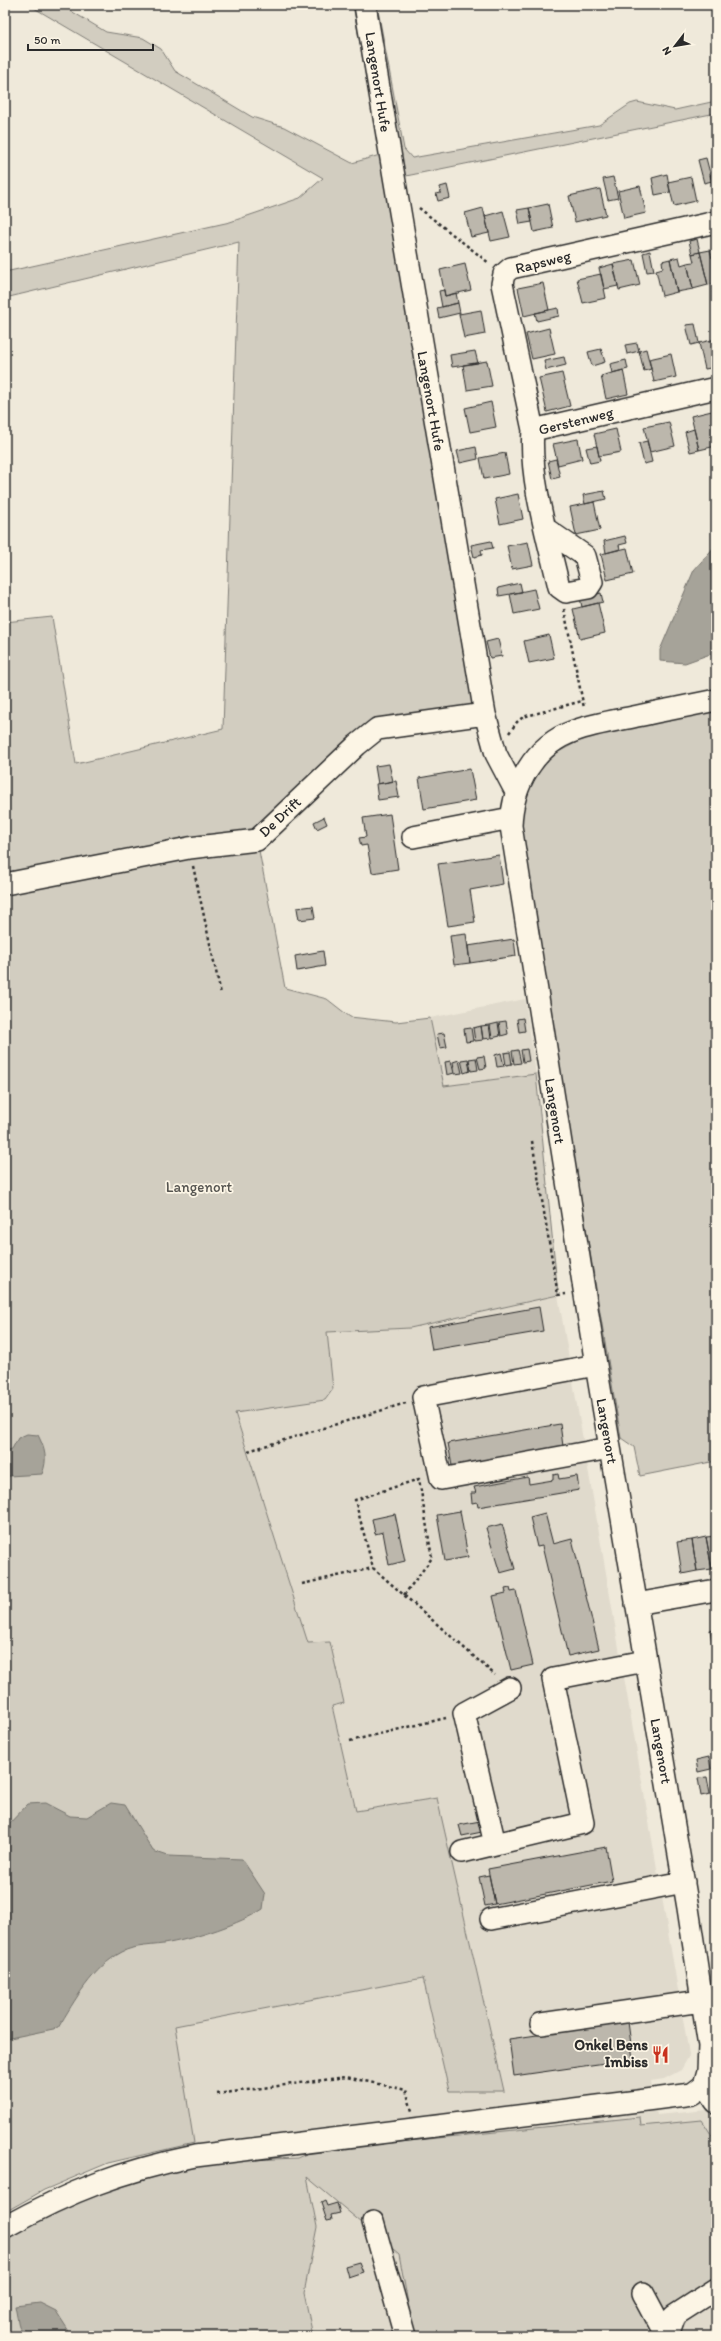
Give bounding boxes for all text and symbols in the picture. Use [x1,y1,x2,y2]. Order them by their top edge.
scale bar [28,26,153,52]
north arrow [655,26,695,66]
street label: Langenort Hufe [361,31,395,133]
text: 50 m [34,33,60,47]
text: N [659,44,674,57]
street label: Rapsweg [513,246,573,278]
street label: Langenort Hufe [413,350,449,452]
street label: Gerstenweg [537,403,616,439]
street label: De Drift [255,793,305,841]
street label: Langenort [541,1077,569,1146]
park label: Langenort [166,1178,233,1196]
street label: Langenort [592,1397,622,1466]
street label: Langenort [646,1717,676,1786]
place label: Onkel Bens Imbiss [574,2036,648,2071]
restaurant icon: Onkel Bens Imbiss [651,2044,671,2064]

